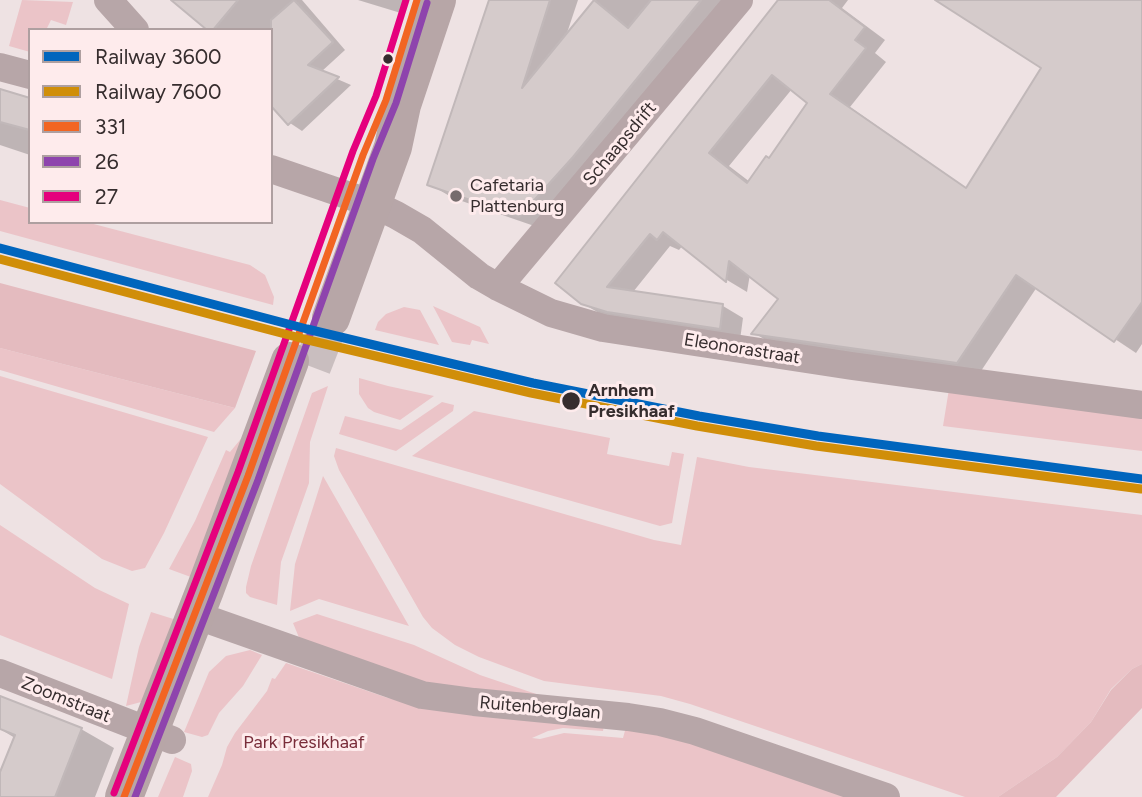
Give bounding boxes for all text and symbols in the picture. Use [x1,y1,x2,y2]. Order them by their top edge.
legend [28,28,273,224]
text: Railway 3600 [95,44,222,69]
unlabelled marker [381,52,395,66]
text: Railway 7600 [95,79,221,104]
street label: Schaapsdrift [579,98,661,190]
text: 331 [95,114,127,139]
text: 26 [95,149,119,174]
place label: Cafetaria Plattenburg [470,175,564,218]
text: 27 [95,184,118,209]
marker: Cafetaria Plattenburg [448,188,464,204]
street label: Eleonorastraat [682,329,802,369]
place label: Arnhem Presikhaaf [588,380,675,422]
marker: Arnhem Presikhaaf [560,390,582,412]
street label: Zoomstraat [18,672,114,728]
street label: Ruitenberglaan [479,692,601,724]
park label: Park Presikhaaf [243,732,365,754]

